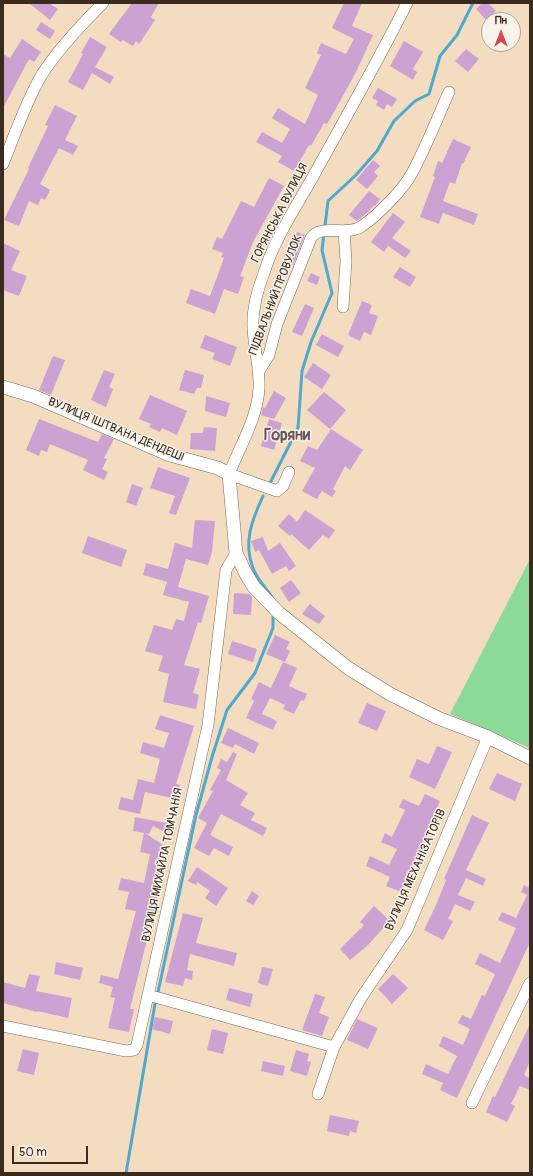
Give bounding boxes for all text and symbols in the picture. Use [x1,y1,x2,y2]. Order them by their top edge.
north arrow [481,12,521,52]
text: Пн [495,14,507,27]
street label: ГОРЯНСЬКА ВУЛИЦЯ [249,161,311,265]
street label: ПІДВАЛЬНИЙ ПРОВУЛОК [246,233,306,357]
street label: ВУЛИЦЯ ІШТВАНА ДЕНДЕШІ [46,395,186,465]
district label: Горяни [264,426,310,446]
street label: ВУЛИЦЯ МИХАЙЛА ТОМЧАНІЯ [140,787,186,943]
street label: ВУЛИЦЯ МЕХАНІЗАТОРІВ [383,807,449,933]
scale bar [14,1138,90,1164]
text: 50 m [19,1145,47,1160]

